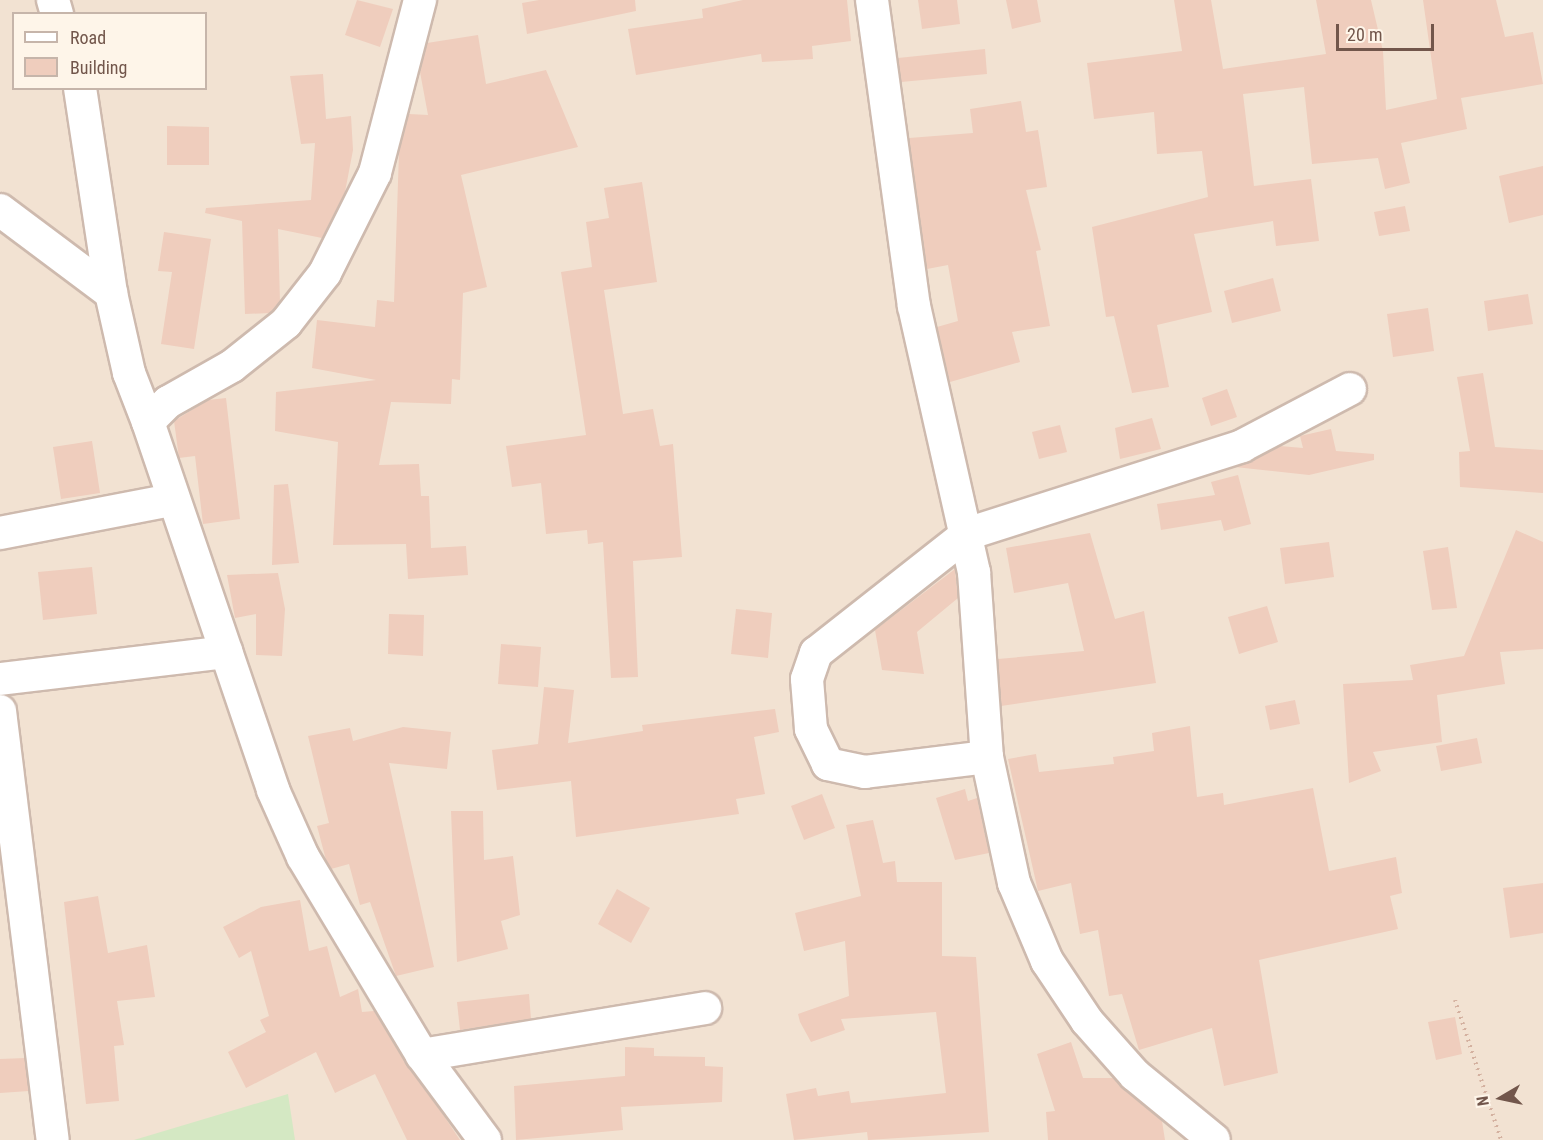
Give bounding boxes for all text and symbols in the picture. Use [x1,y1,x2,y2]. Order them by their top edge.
legend [12,12,207,90]
scale bar [1339,12,1436,50]
text: 20 m [1347,24,1382,45]
text: Road [70,27,106,48]
text: Building [70,57,127,78]
north arrow [1471,1068,1531,1128]
text: N [1473,1095,1493,1107]

